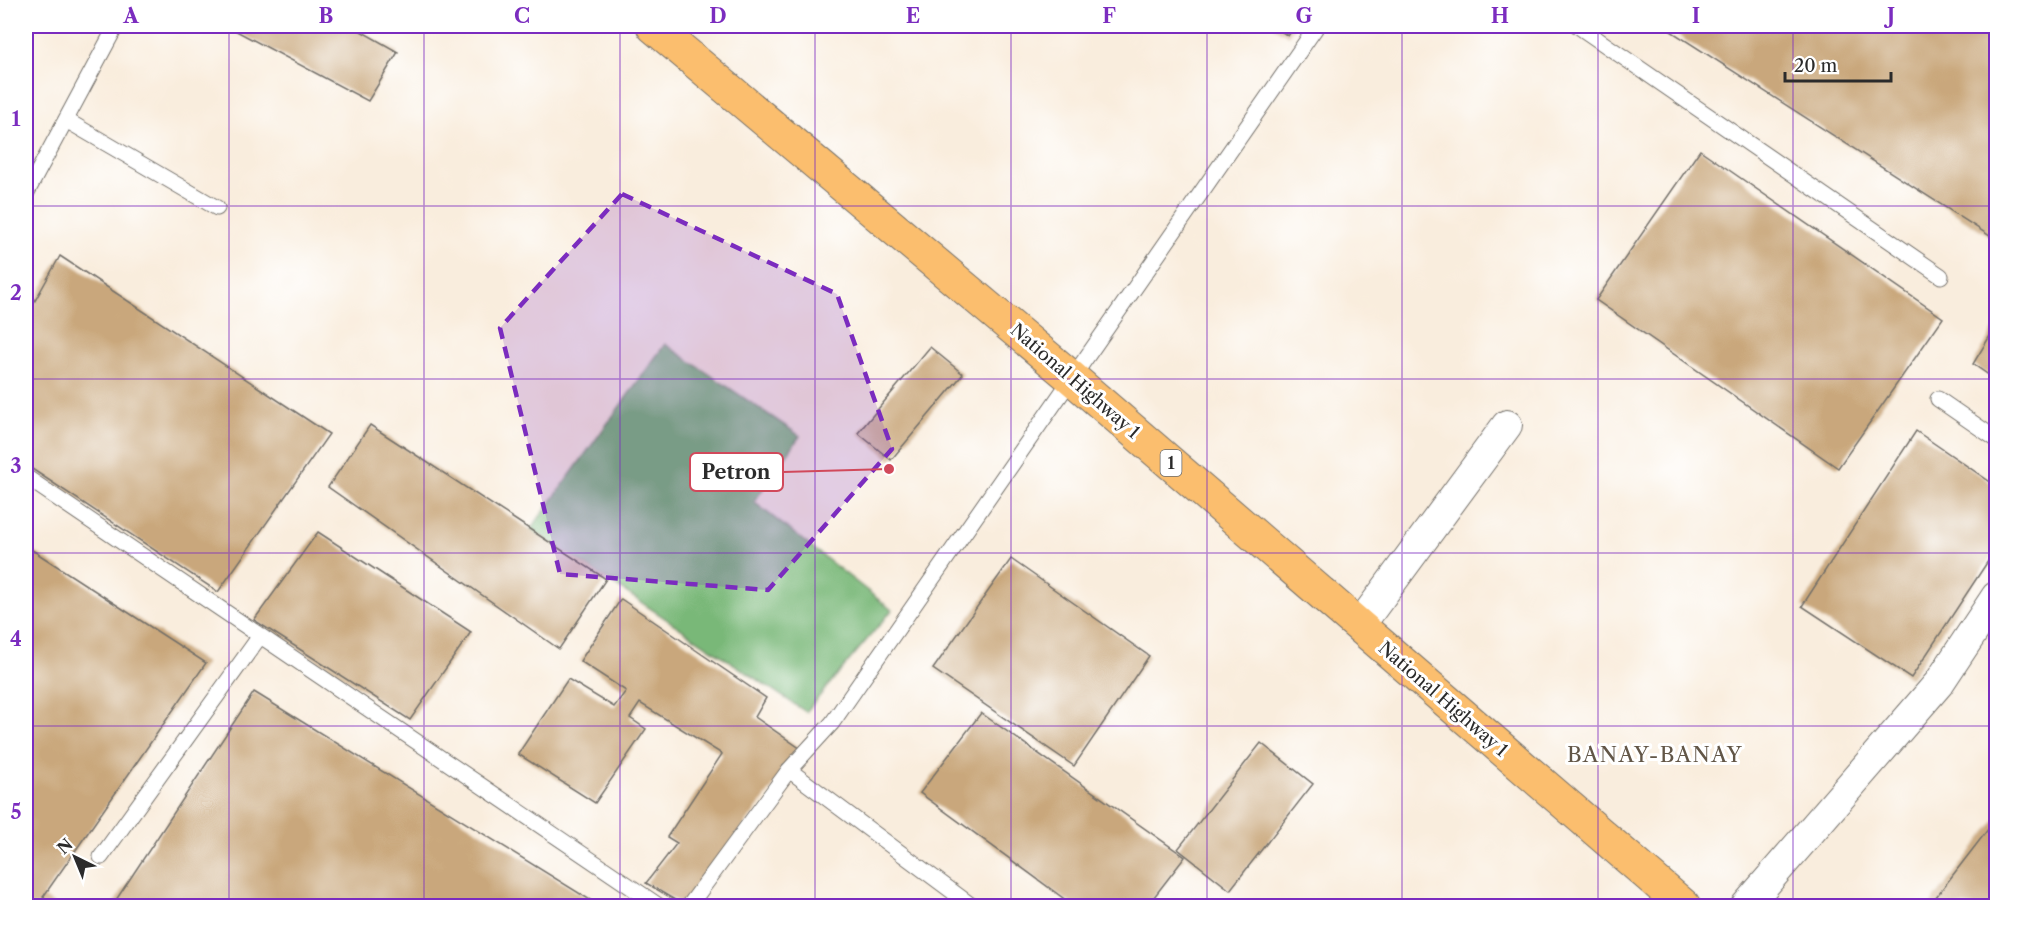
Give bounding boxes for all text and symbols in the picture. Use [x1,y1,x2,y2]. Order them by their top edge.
text: A [122,4,139,28]
text: B [319,4,334,28]
text: C [514,4,530,28]
text: D [709,4,727,28]
text: E [906,4,920,28]
text: F [1102,4,1116,28]
text: G [1296,4,1313,28]
text: H [1491,4,1509,28]
text: I [1692,4,1700,28]
text: J [1883,4,1895,28]
scale bar [1785,45,1892,83]
text: 20 m [1794,55,1838,77]
text: 1 [12,107,21,131]
text: 2 [10,281,22,305]
street label: National Highway 1 [1006,319,1144,443]
road number: 1 [1160,450,1182,476]
callout: Petron [690,453,783,491]
text: 3 [10,454,22,478]
text: Petron [701,460,771,484]
text: 4 [10,627,22,651]
street label: National Highway 1 [1374,637,1512,761]
district label: BANAY-BANAY [1567,742,1743,767]
text: 5 [10,800,22,824]
north arrow [45,827,105,887]
text: N [53,834,77,858]

